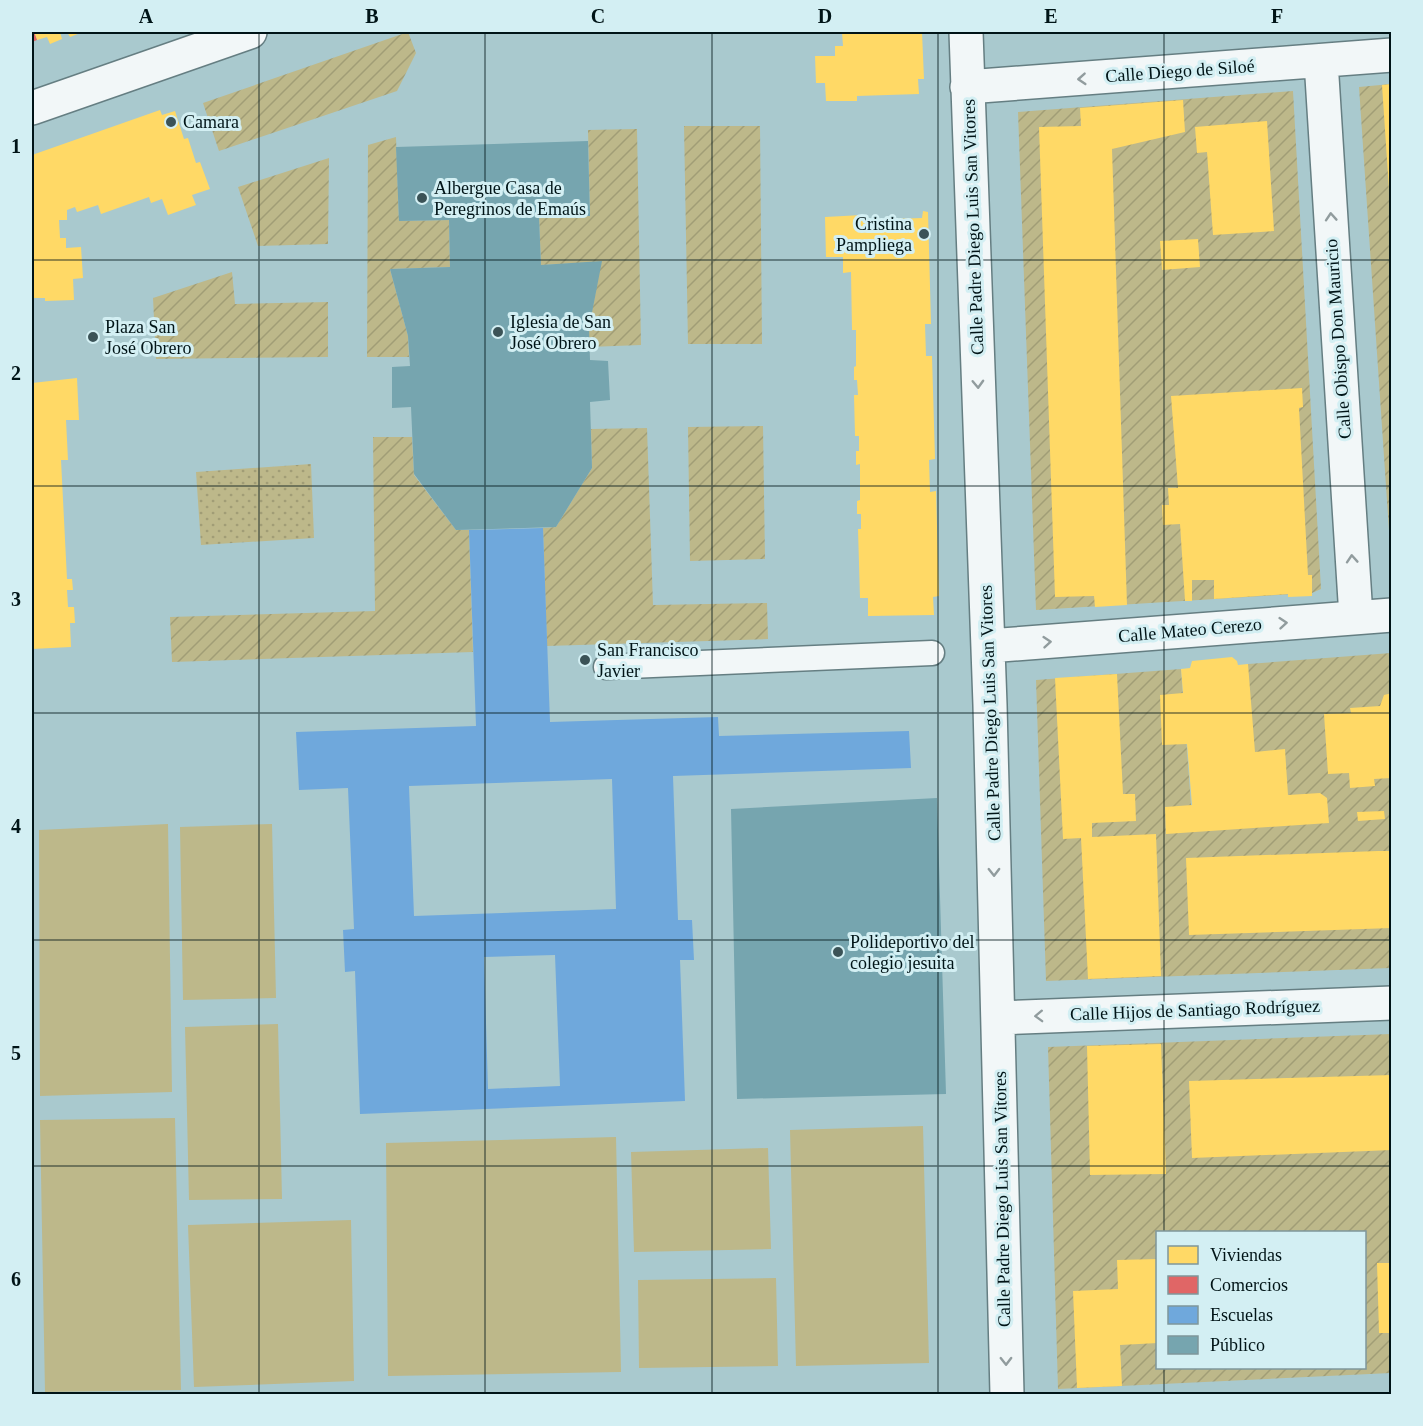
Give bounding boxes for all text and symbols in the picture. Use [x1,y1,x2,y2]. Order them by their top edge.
text: A [139,5,154,27]
text: B [365,5,379,27]
text: C [591,5,605,27]
text: D [818,5,832,27]
text: E [1044,5,1058,27]
text: F [1271,5,1283,27]
street label: Calle Diego de Siloé [1105,56,1255,86]
one-way arrow [1077,72,1086,85]
street label: Calle Padre Diego Luis San Vitores [959,99,987,355]
place label: Camara [183,112,239,132]
marker: Camara [164,115,178,129]
text: 1 [11,135,21,157]
place label: Albergue Casa de Peregrinos de Emaús [434,178,586,219]
marker: Albergue Casa de Peregrinos de Emaús [415,191,429,205]
one-way arrow [1324,213,1337,222]
place label: Cristina Pampliega [836,214,912,255]
marker: Cristina Pampliega [917,227,931,241]
street label: Calle Obispo Don Mauricio [1321,238,1355,440]
place label: Iglesia de San José Obrero [510,312,611,353]
place label: Plaza San José Obrero [105,317,191,358]
marker: Iglesia de San José Obrero [491,325,505,339]
marker: Plaza San José Obrero [86,330,100,344]
text: 2 [11,362,21,384]
one-way arrow [972,379,985,388]
one-way arrow [1346,554,1359,563]
street label: Calle Padre Diego Luis San Vitores [976,585,1004,841]
text: 3 [11,588,21,610]
street label: Calle Mateo Cerezo [1117,614,1263,646]
one-way arrow [1278,617,1287,630]
one-way arrow [1042,635,1051,648]
place label: San Francisco Javier [597,640,698,681]
marker: San Francisco Javier [578,653,592,667]
text: 4 [11,815,21,837]
one-way arrow [988,868,1001,877]
place label: Polideportivo del colegio jesuita [850,932,975,973]
marker: Polideportivo del colegio jesuita [831,945,845,959]
street label: Calle Hijos de Santiago Rodríguez [1070,996,1320,1024]
one-way arrow [1035,1010,1044,1022]
text: 5 [11,1042,21,1064]
street label: Calle Padre Diego Luis San Vitores [990,1071,1014,1327]
legend [1156,1231,1366,1369]
text: Viviendas [1210,1245,1282,1265]
text: 6 [11,1268,21,1290]
text: Comercios [1210,1275,1288,1295]
text: Escuelas [1210,1305,1273,1325]
text: Público [1210,1335,1265,1355]
one-way arrow [1000,1357,1012,1366]

